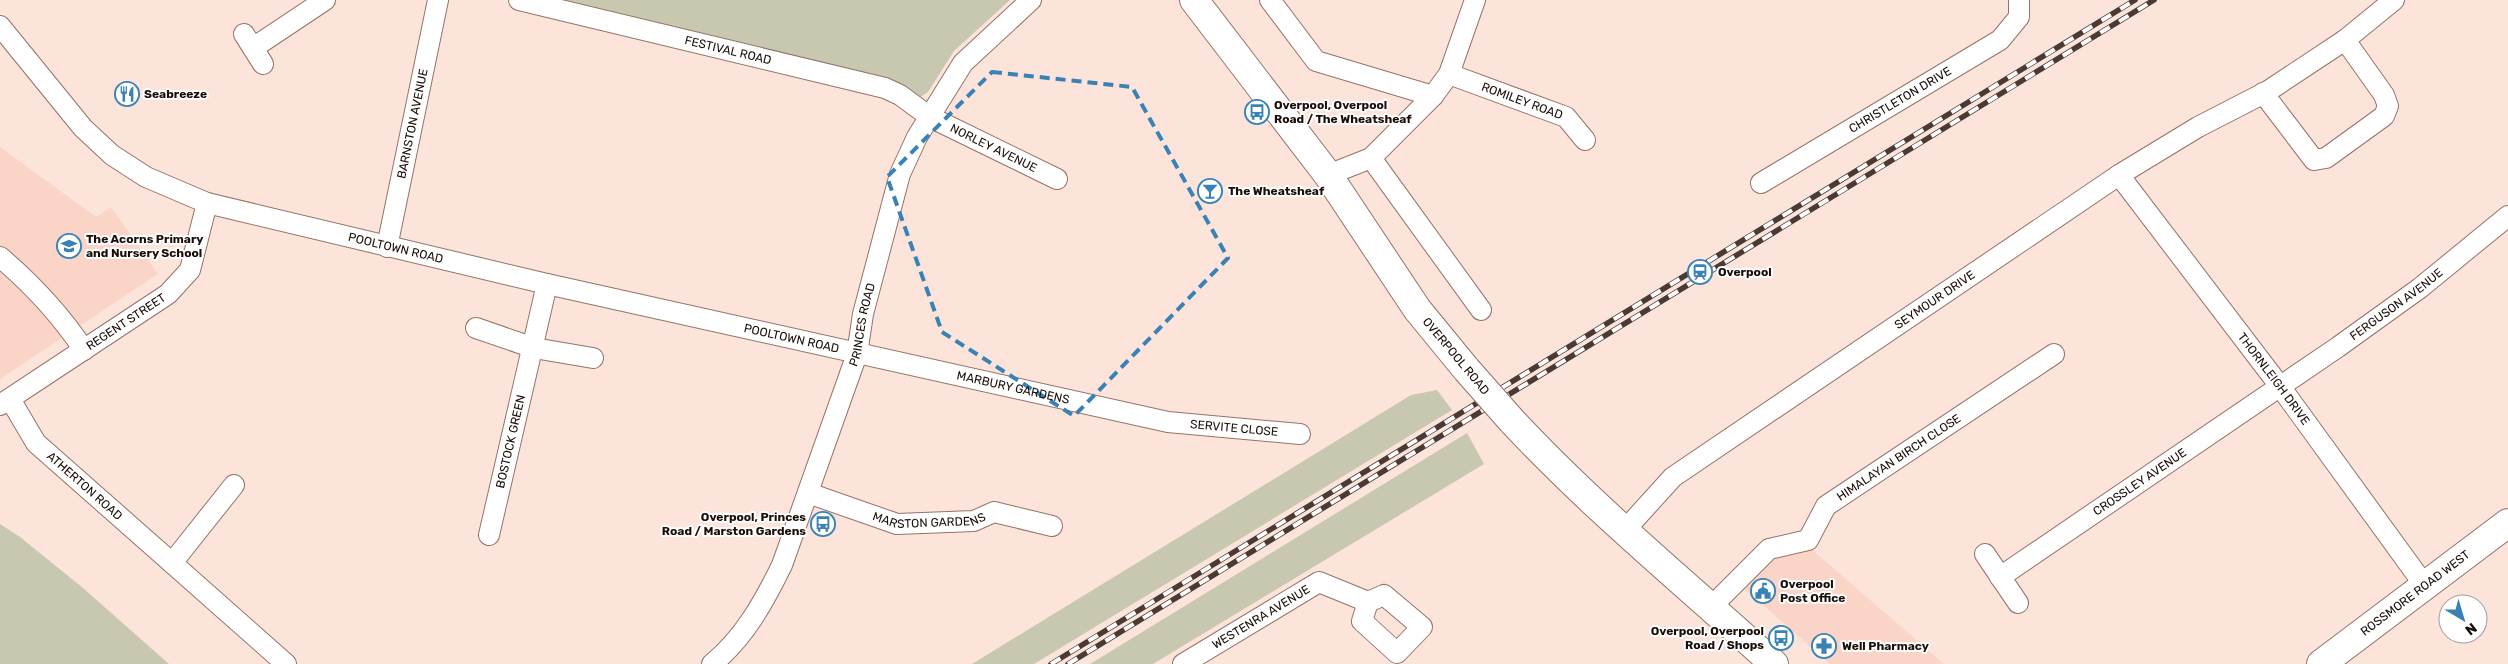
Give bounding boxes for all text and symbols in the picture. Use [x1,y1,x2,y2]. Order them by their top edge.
street label: FESTIVAL ROAD [683,33,773,67]
street label: CHRISTLETON DRIVE [1846,64,1954,136]
street label: BARNSTON AVENUE [394,67,431,180]
street label: ROMILEY ROAD [1480,80,1565,122]
restaurant icon: Seabreeze [114,81,140,107]
place label: Seabreeze [144,87,207,101]
place label: Overpool, Overpool Road / The Wheatsheaf [1274,98,1412,126]
bus stop icon: Overpool, Overpool Road / The Wheatsheaf [1244,99,1270,125]
street label: NORLEY AVENUE [948,121,1039,175]
bar icon: The Wheatsheaf [1197,178,1223,204]
place label: The Wheatsheaf [1228,184,1325,198]
street label: POOLTOWN ROAD [347,230,445,266]
place label: The Acorns Primary and Nursery School [86,232,204,260]
school or university icon: The Acorns Primary and Nursery School [56,233,82,259]
station icon: Overpool [1687,259,1713,285]
place label: Overpool [1718,265,1772,279]
street label: FERGUSON AVENUE [2347,265,2445,343]
street label: SEYMOUR DRIVE [1892,268,1978,332]
street label: PRINCES ROAD [846,281,878,368]
street label: REGENT STREET [84,290,168,353]
street label: OVERPOOL ROAD [1420,315,1492,397]
street label: POOLTOWN ROAD [743,321,841,356]
street label: THORNLEIGH DRIVE [2235,330,2313,428]
street label: MARBURY GARDENS [955,368,1071,407]
street label: BOSTOCK GREEN [493,393,528,490]
street label: HIMALAYAN BIRCH CLOSE [1834,411,1963,504]
street label: SERVITE CLOSE [1190,417,1279,439]
street label: CROSSLEY AVENUE [2090,445,2189,519]
street label: ATHERTON ROAD [44,449,125,523]
street label: MARSTON GARDENS [871,509,988,531]
place label: Overpool, Princes Road / Marston Gardens [662,510,806,538]
bus stop icon: Overpool, Princes Road / Marston Gardens [810,511,836,537]
street label: ROSSMORE ROAD WEST [2358,547,2473,639]
place label: Overpool Post Office [1780,577,1845,605]
public building icon: Overpool Post Office [1750,578,1776,604]
street label: WESTENRA AVENUE [1209,582,1312,652]
north arrow [2438,594,2488,644]
text: N [2461,619,2480,639]
place label: Overpool, Overpool Road / Shops [1651,624,1764,652]
bus stop icon: Overpool, Overpool Road / Shops [1768,625,1794,651]
pharmacy icon: Well Pharmacy [1811,633,1837,659]
place label: Well Pharmacy [1842,639,1929,653]

